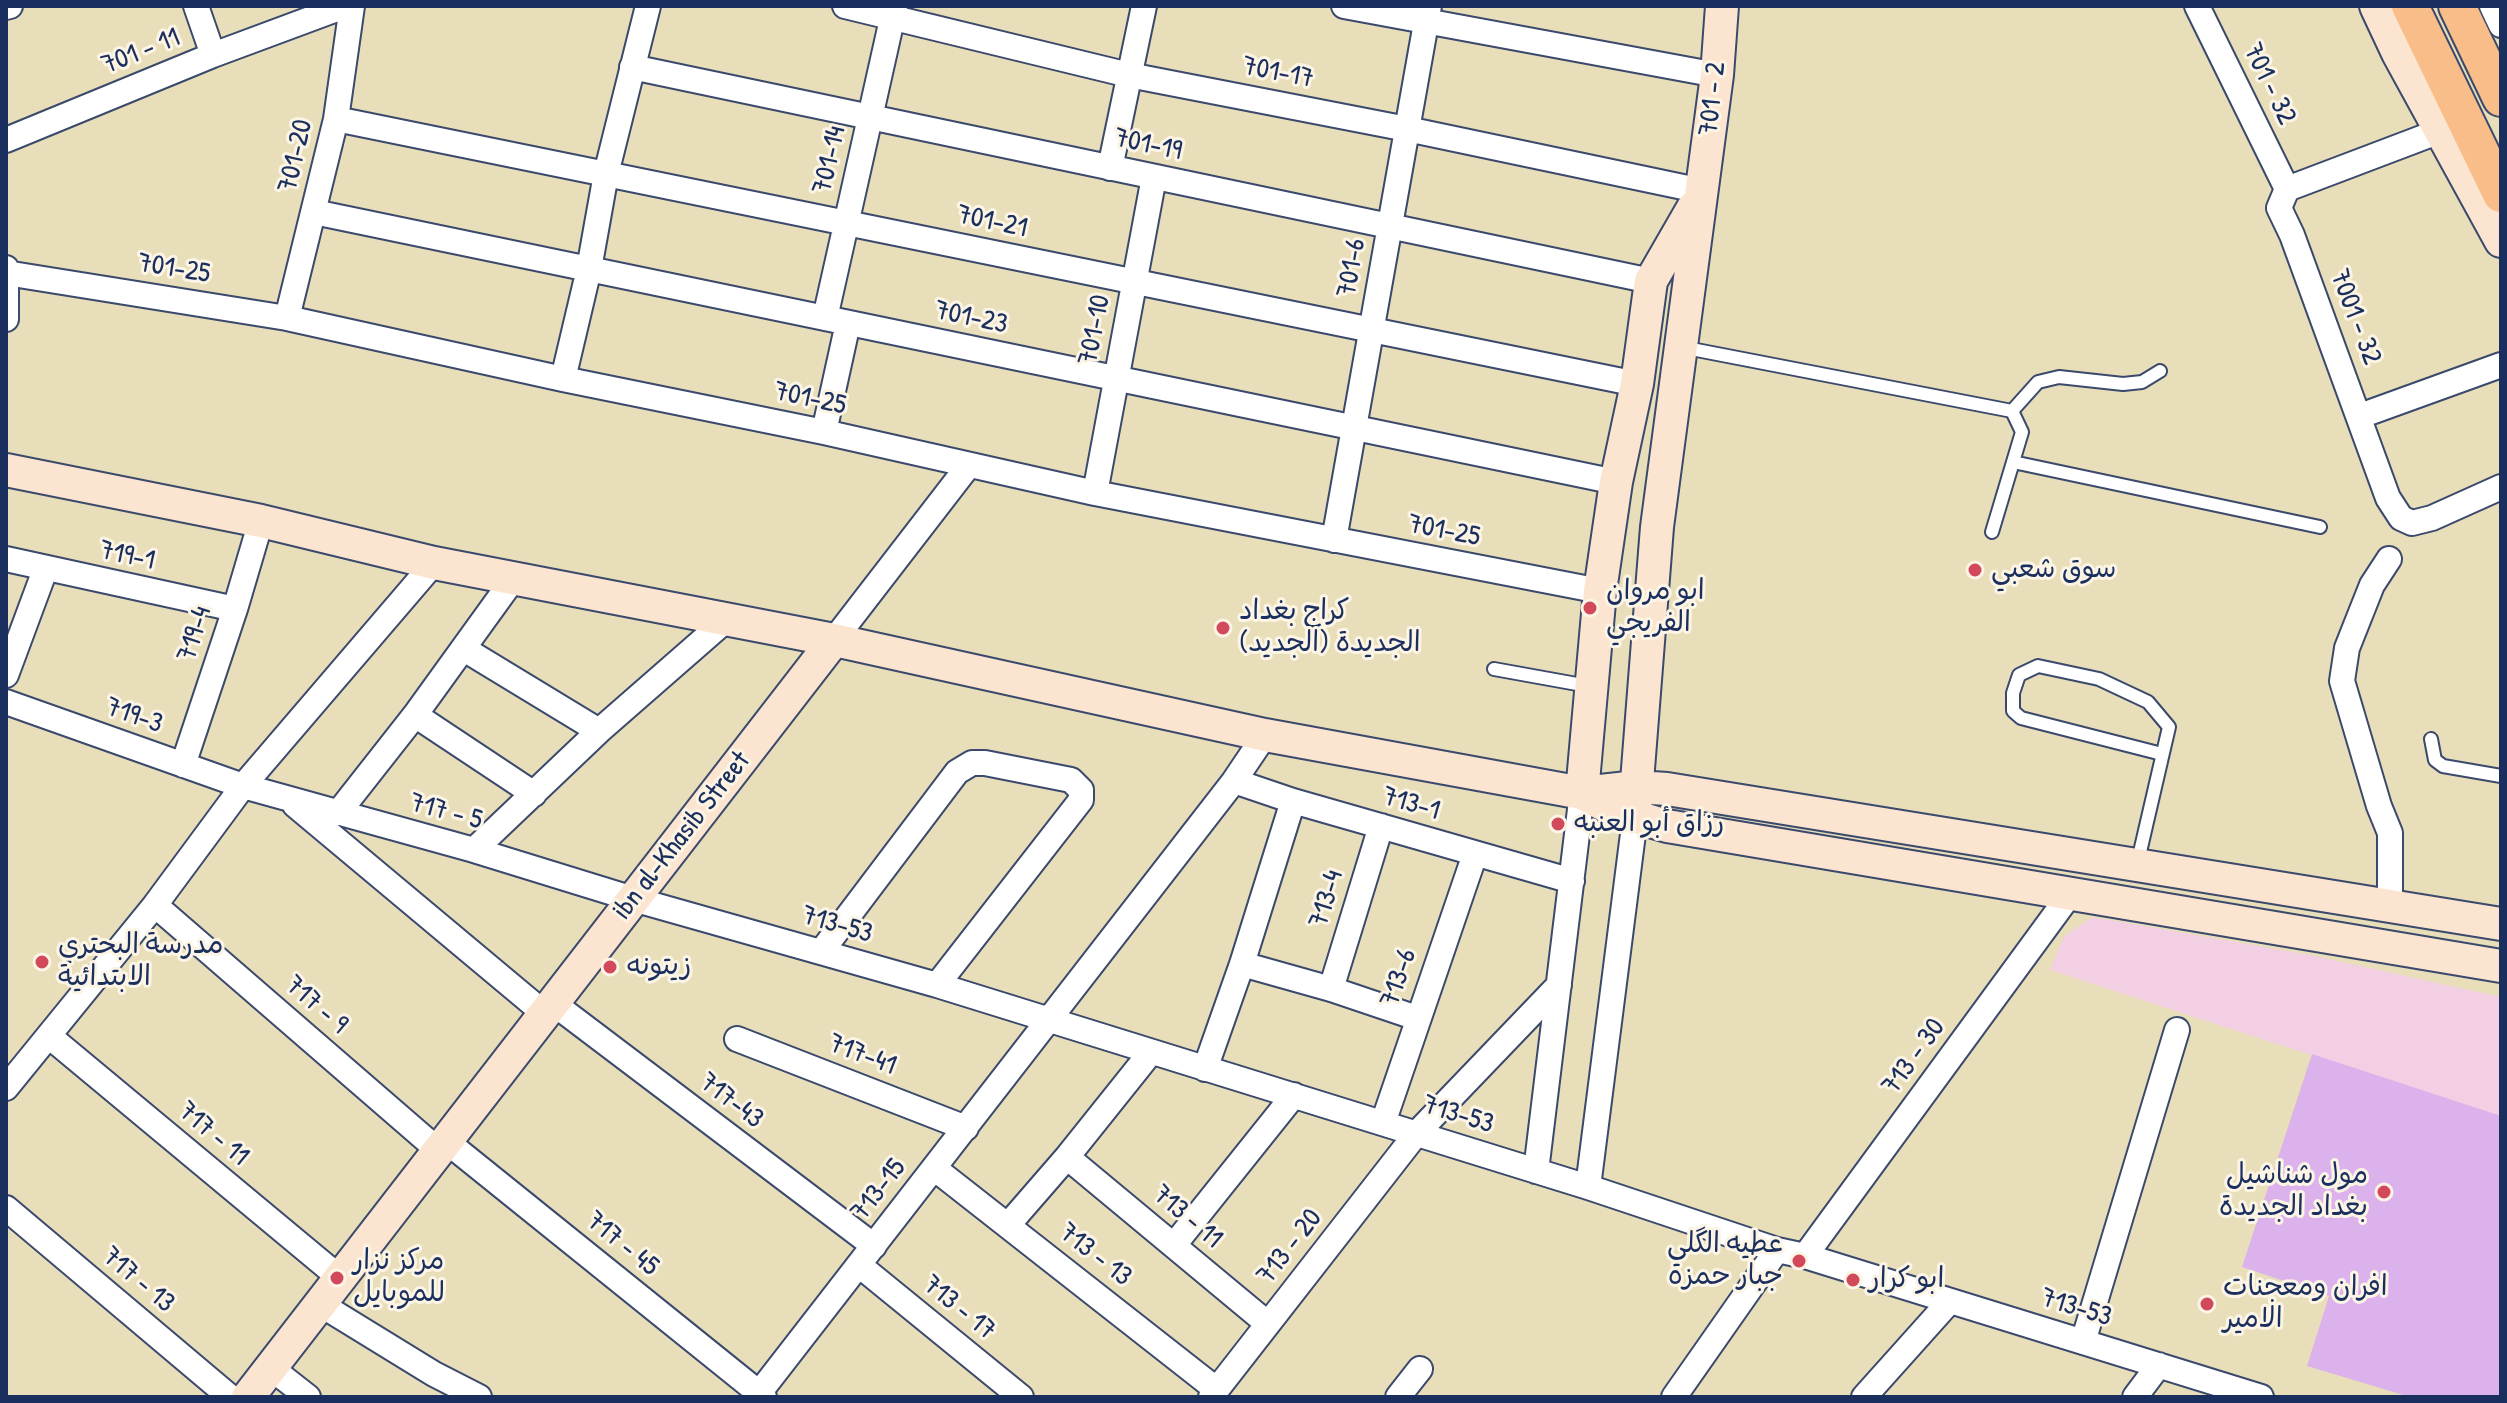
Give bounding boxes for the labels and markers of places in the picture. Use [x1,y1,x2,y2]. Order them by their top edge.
place label: سوق شعبي [1991,553,2116,587]
marker: سوق شعبي [1966,561,1984,579]
place label: ابو مروان الفريجي [1606,575,1705,641]
place label: كراج بغداد الجديدة (الجديد) [1239,595,1421,661]
marker: ابو مروان الفريجي [1581,599,1599,617]
marker: كراج بغداد الجديدة (الجديد) [1214,619,1232,637]
place label: رزاق أبو العنبه [1574,807,1724,841]
marker: رزاق أبو العنبه [1549,815,1567,833]
place label: مدرسة البحتري الابتدائية [58,929,224,995]
place label: زيتونه [626,950,691,984]
marker: مدرسة البحتري الابتدائية [33,953,51,971]
marker: زيتونه [601,958,619,976]
place label: مول شناشيل بغداد الجديدة [2219,1159,2368,1225]
marker: مول شناشيل بغداد الجديدة [2375,1183,2393,1201]
place label: عطيه الگلي جبار حمزه [1667,1228,1783,1294]
place label: مركز نزار للموبايل [353,1245,445,1311]
marker: عطيه الگلي جبار حمزه [1790,1252,1808,1270]
place label: ابو كرار [1869,1263,1944,1297]
marker: مركز نزار للموبايل [328,1269,346,1287]
marker: ابو كرار [1844,1271,1862,1289]
place label: افران ومعجنات الامير [2223,1271,2388,1337]
marker: افران ومعجنات الامير [2198,1295,2216,1313]

